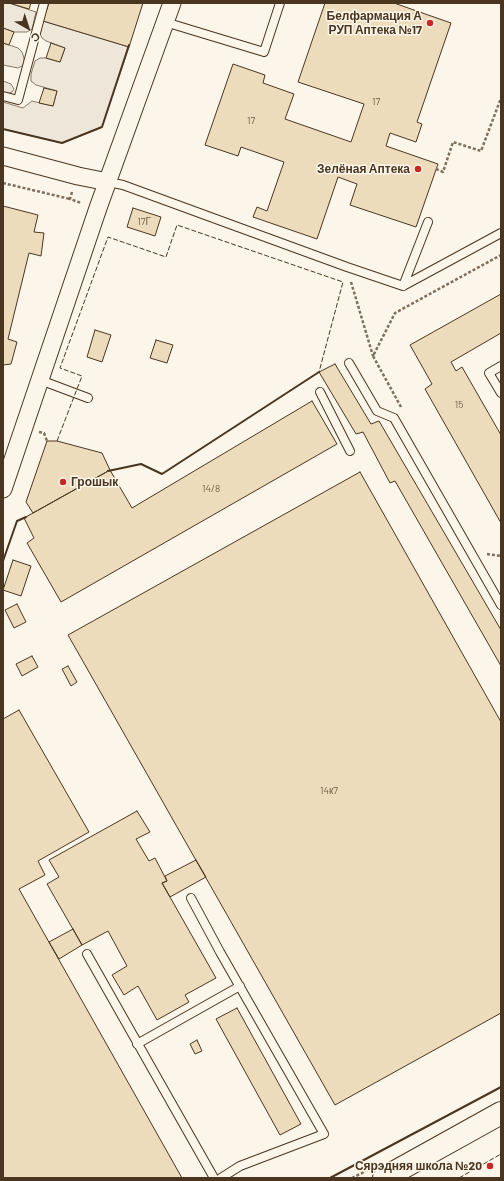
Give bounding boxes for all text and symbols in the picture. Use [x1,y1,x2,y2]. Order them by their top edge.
north arrow [8,8,48,48]
place label: Белфармация А РУП Аптека №17 [327,9,422,37]
marker: Белфармация А РУП Аптека №17 [425,18,435,28]
text: С [29,30,43,45]
house number: 17 [372,96,380,108]
house number: 17 [247,115,255,127]
place label: Зелёная Аптека [317,162,410,176]
marker: Зелёная Аптека [413,164,423,174]
house number: 17Г [137,216,151,228]
house number: 15 [455,399,463,411]
place label: Грошык [71,475,118,489]
marker: Грошык [58,477,68,487]
house number: 14/8 [202,483,220,495]
house number: 14к7 [320,785,338,797]
place label: Сярэдняя школа №20 [355,1159,482,1173]
marker: Сярэдняя школа №20 [485,1161,495,1171]

